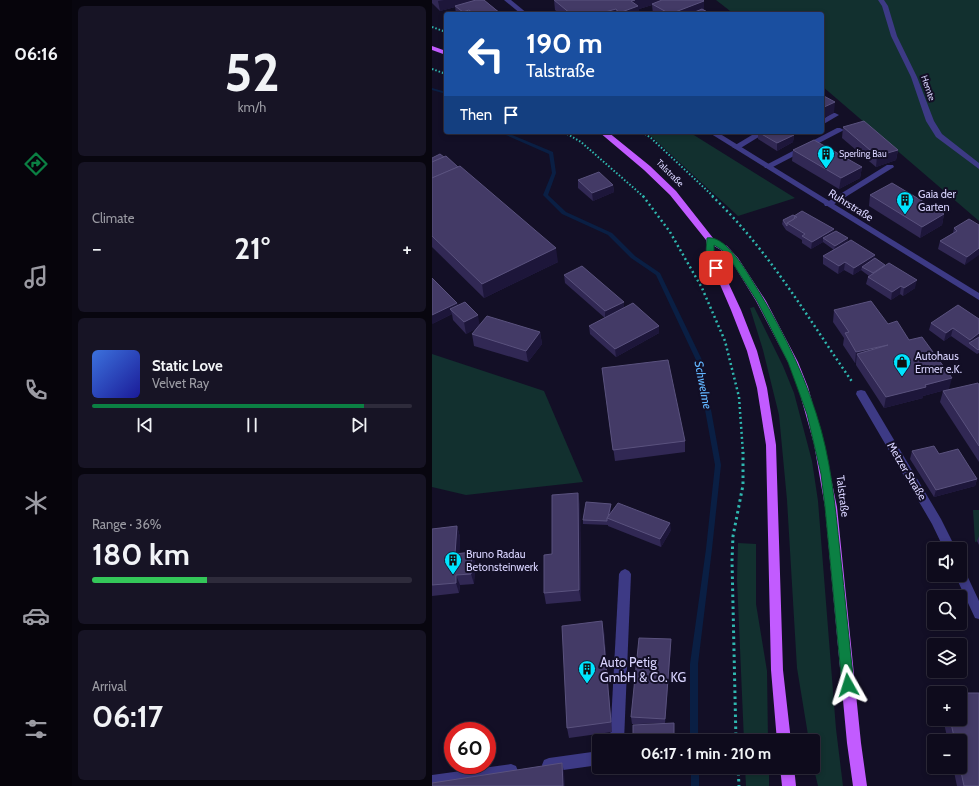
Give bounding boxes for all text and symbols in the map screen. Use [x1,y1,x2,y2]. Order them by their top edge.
text: 190 m [526,26,602,60]
icon: left [460,28,512,80]
text: 52 [224,41,280,104]
text: 06:16 [14,43,58,65]
text: Talstraße [526,60,595,82]
street label: Hemte [919,74,938,102]
text: km/h [238,99,266,115]
icon: arrive [500,104,522,126]
text: Then [460,106,492,124]
building icon: Sperling Bau [816,144,836,169]
place label: Sperling Bau [839,148,887,159]
icon: directions [22,150,50,178]
street label: Talstraße [654,157,687,189]
street label: Ruhrstraße [826,186,876,225]
place label: Gaia der Garten [918,187,956,214]
building icon: Gaia der Garten [895,190,915,215]
text: Climate [92,210,134,226]
text: 21° [234,230,270,267]
text: − [92,235,102,262]
text: + [402,235,412,262]
pin [699,251,733,285]
icon: arrive [705,257,727,279]
icon: music [22,263,50,291]
place label: Autohaus Ermer e.K. [915,349,962,376]
shop icon: Autohaus Ermer e.K. [892,352,912,377]
text: Static Love [152,357,223,375]
water label: Schwelme [691,360,716,411]
text: Velvet Ray [152,375,209,391]
icon: phone [22,376,50,404]
icon: previous [134,414,156,436]
icon: pause [241,414,263,436]
icon: next [348,414,370,436]
street label: Metzer Straße [884,439,930,503]
street label: Talstraße [833,474,853,518]
icon: climate [22,489,50,517]
text: Range · 36% [92,516,161,532]
text: 180 km [92,536,190,573]
map controls [927,542,967,774]
button: sound [927,542,967,582]
place label: Bruno Radau Betonsteinwerk [466,547,538,574]
building icon: Bruno Radau Betonsteinwerk [443,550,463,575]
button: search [927,590,967,630]
icon: car [22,602,50,630]
button: layers [927,638,967,678]
place label: Auto Petig GmbH & Co. KG [600,654,687,685]
building icon: Auto Petig GmbH & Co. KG [577,659,597,684]
position arrow [827,664,869,706]
text: Arrival [92,678,127,694]
button: + [927,686,967,726]
text: 06:17 [92,698,163,735]
icon: filters [22,715,50,743]
speed limit sign: 60 [444,722,496,774]
button: − [927,734,967,774]
text: 06:17 · 1 min · 210 m [641,745,771,763]

